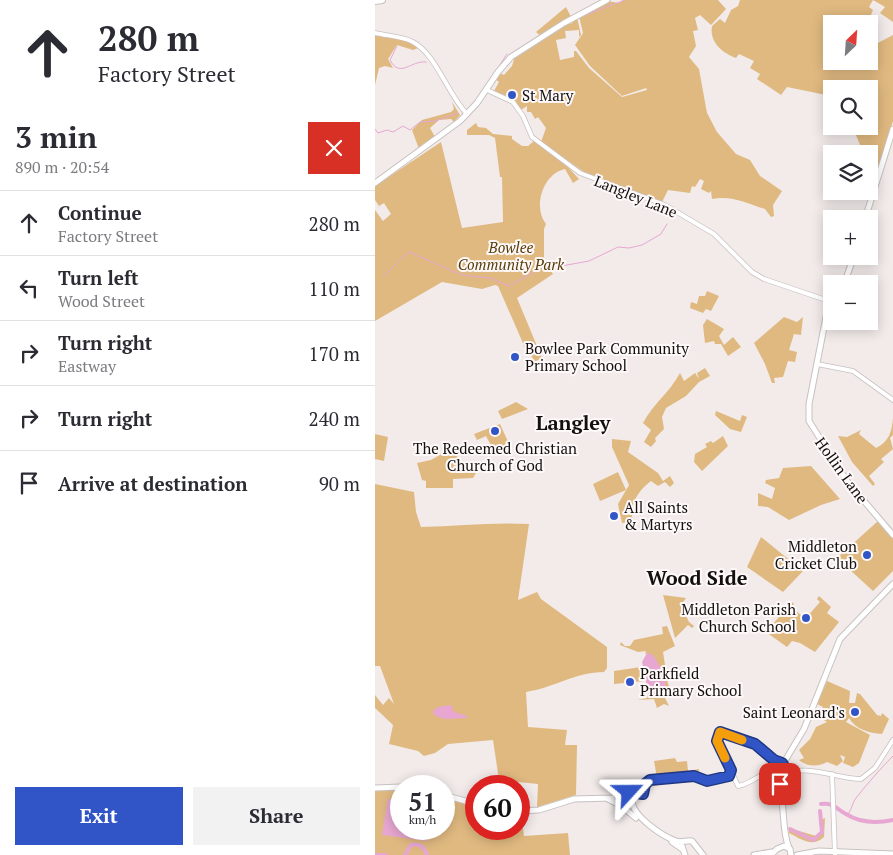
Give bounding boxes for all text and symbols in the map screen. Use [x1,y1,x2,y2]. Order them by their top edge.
text: 280 m [98,15,199,61]
north arrow [823,15,877,70]
map controls [823,15,878,330]
icon: ahead [15,20,80,85]
text: Factory Street [98,59,236,88]
button: search [823,80,878,135]
place label: St Mary [522,85,574,105]
marker: St Mary [506,89,518,101]
text: 3 min [15,117,97,157]
button: close [308,122,360,174]
button: layers [823,145,878,200]
text: 890 m · 20:54 [15,156,109,178]
street label: Langley Lane [592,170,680,222]
text: Continue [58,200,142,225]
icon: ahead [15,209,43,237]
button: + [823,210,878,265]
text: 280 m [309,211,360,236]
text: Factory Street [58,225,158,247]
park label: Bowlee Community Park [458,237,565,274]
text: Turn left [58,265,139,290]
icon: left [15,274,43,302]
button: − [823,275,878,330]
text: 110 m [309,276,360,301]
text: Wood Street [58,290,145,312]
text: Turn right [58,330,152,355]
place label: Bowlee Park Community Primary School [525,338,689,375]
icon: right [15,339,43,367]
text: 170 m [309,341,360,366]
marker: Bowlee Park Community Primary School [509,351,521,363]
text: Eastway [58,355,116,377]
icon: right [15,404,43,432]
text: Turn right [58,406,152,431]
text: 240 m [309,406,360,431]
district label: Langley [536,409,611,436]
marker: The Redeemed Christian Church of God [489,425,501,437]
street label: Hollin Lane [811,433,873,507]
place label: The Redeemed Christian Church of God [413,438,577,475]
icon: arrive [15,469,43,497]
text: Arrive at destination [58,471,247,496]
text: 90 m [319,471,360,496]
place label: All Saints & Martyrs [624,497,692,534]
marker: All Saints & Martyrs [608,510,620,522]
place label: Middleton Cricket Club [775,536,857,573]
marker: Middleton Cricket Club [861,549,873,561]
district label: Wood Side [647,564,748,591]
place label: Middleton Parish Church School [681,599,796,636]
marker: Middleton Parish Church School [800,612,812,624]
place label: Parkfield Primary School [640,663,742,700]
marker: Parkfield Primary School [624,676,636,688]
place label: Saint Leonard's [743,702,845,722]
marker: Saint Leonard's [849,706,861,718]
pin [759,763,801,805]
position arrow [602,765,654,817]
icon: arrive [766,770,794,798]
speed limit sign: 60 [465,775,530,840]
text: 51 [408,785,437,818]
button: Exit [15,787,183,845]
button: Share [193,787,360,845]
text: km/h [409,812,436,827]

